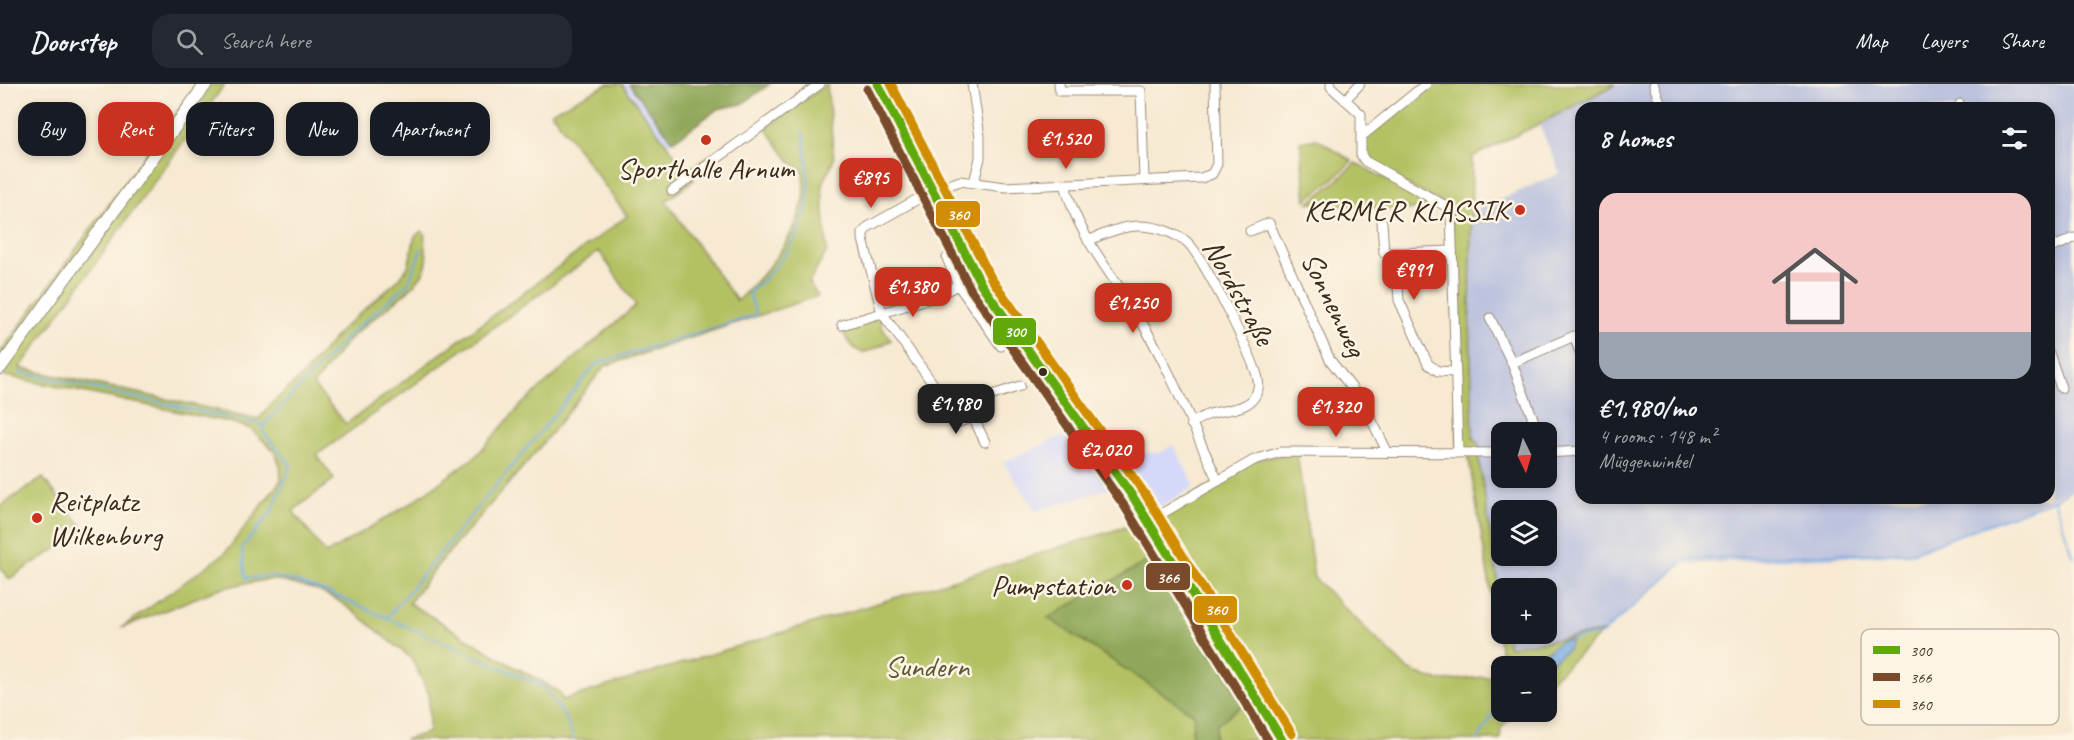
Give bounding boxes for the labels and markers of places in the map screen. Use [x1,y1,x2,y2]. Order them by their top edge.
pin: €1,520 [1017,119,1115,170]
marker: Sporthalle Arnum [699,133,713,147]
place label: Sporthalle Arnum [617,149,796,187]
pin: €895 [835,158,907,209]
place label: KERMER KLASSIK [1304,191,1513,229]
marker: KERMER KLASSIK [1513,203,1527,217]
pin: €991 [1378,250,1450,301]
pin: €1,380 [864,267,962,318]
pin: €1,250 [1084,283,1182,334]
unlabelled marker [1037,366,1049,378]
pin: €1,980 [907,384,1005,435]
pin: €1,320 [1287,387,1385,438]
pin: €2,020 [1057,430,1155,481]
place label: Reitplatz Wilkenburg [49,482,164,554]
marker: Reitplatz Wilkenburg [30,511,44,525]
place label: Pumpstation [991,566,1116,604]
marker: Pumpstation [1120,578,1134,592]

